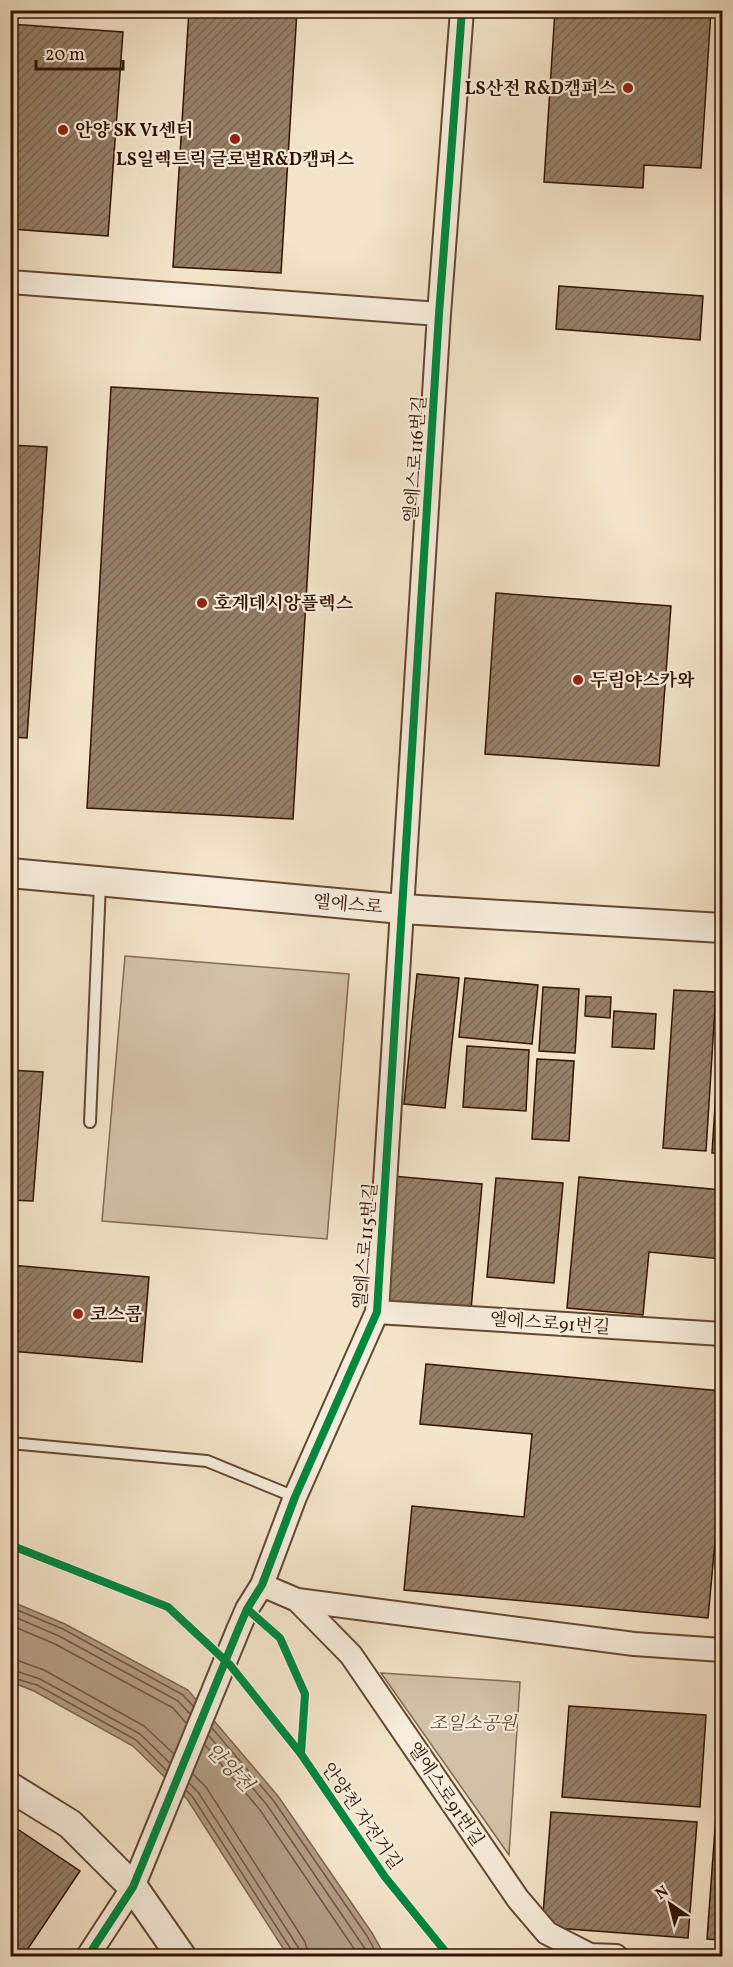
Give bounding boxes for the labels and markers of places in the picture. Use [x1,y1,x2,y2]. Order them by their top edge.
place label: LS산전 R&D캠퍼스 [465,77,617,102]
marker: LS산전 R&D캠퍼스 [621,81,635,95]
place label: 안양 SK V1센터 [75,119,193,144]
marker: 안양 SK V1센터 [56,123,70,137]
marker: LS일렉트릭 글로벌R&D캠퍼스 [228,132,242,146]
place label: LS일렉트릭 글로벌R&D캠퍼스 [116,148,355,173]
place label: 호계데시앙플렉스 [214,592,354,617]
marker: 호계데시앙플렉스 [195,596,209,610]
place label: 두림야스카와 [590,669,695,694]
marker: 두림야스카와 [571,673,585,687]
place label: 코스콤 [90,1303,143,1328]
marker: 코스콤 [71,1307,85,1321]

